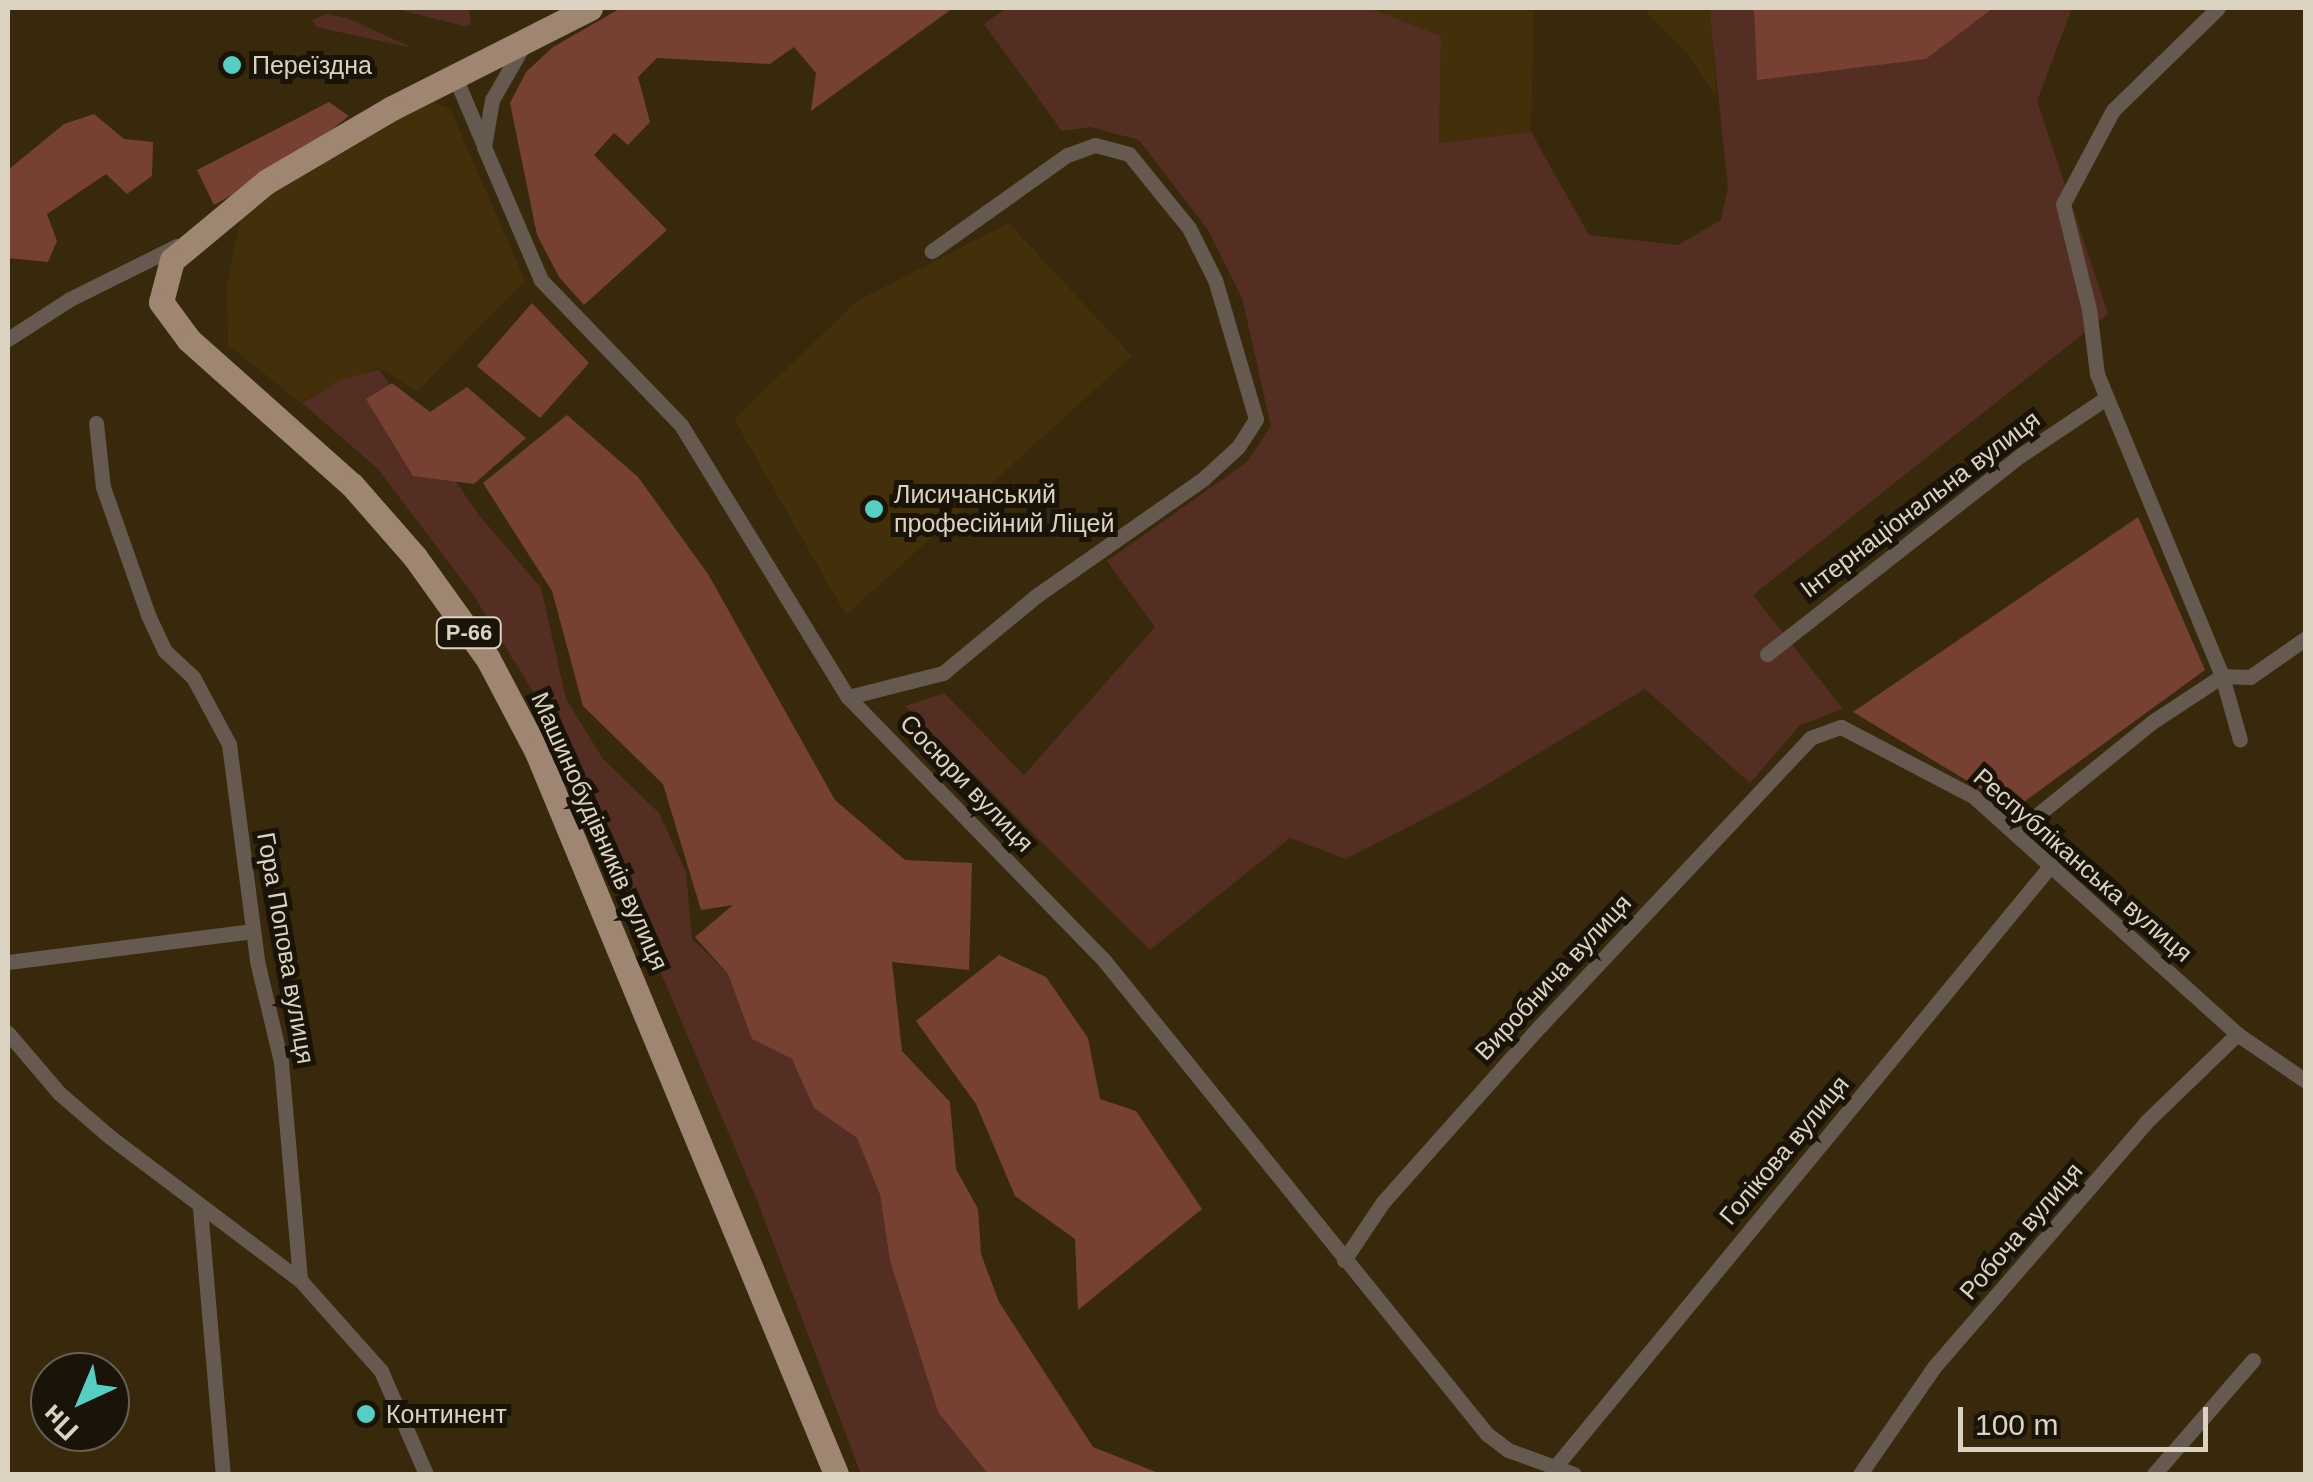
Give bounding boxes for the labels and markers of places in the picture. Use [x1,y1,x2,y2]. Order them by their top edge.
place label: Переїздна [252,50,372,80]
marker: Переїздна [221,54,243,76]
place label: Лисичанський професійний Ліцей [894,480,1114,539]
marker: Лисичанський професійний Ліцей [863,498,885,520]
place label: Континент [386,1399,507,1429]
marker: Континент [355,1403,377,1425]

